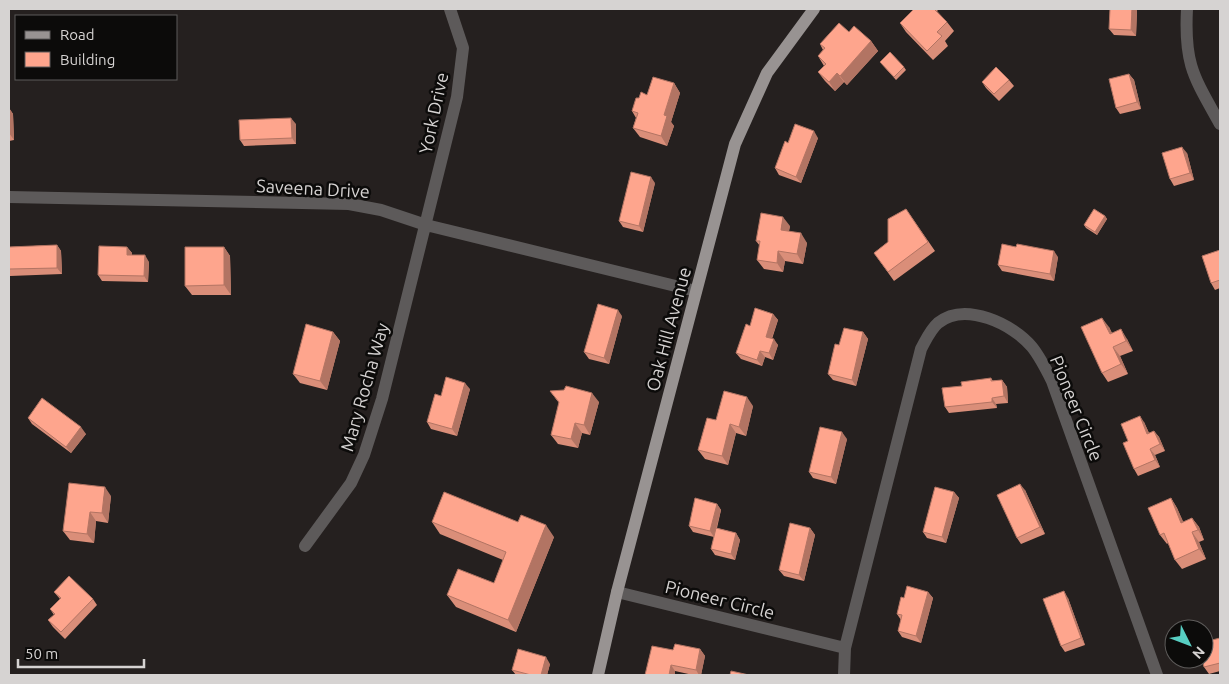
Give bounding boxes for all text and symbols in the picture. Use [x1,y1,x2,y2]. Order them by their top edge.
legend [15,15,178,80]
text: Road [60,26,95,43]
text: Building [60,51,115,68]
street label: York Drive [415,70,451,156]
street label: Saveena Drive [256,175,370,201]
street label: Oak Hill Avenue [642,265,694,393]
street label: Mary Rocha Way [336,320,392,454]
street label: Pioneer Circle [1047,352,1107,464]
street label: Pioneer Circle [663,576,777,622]
north arrow [1164,619,1214,669]
scale bar [18,636,144,668]
text: N [1189,643,1208,662]
text: 50 m [25,645,58,662]

